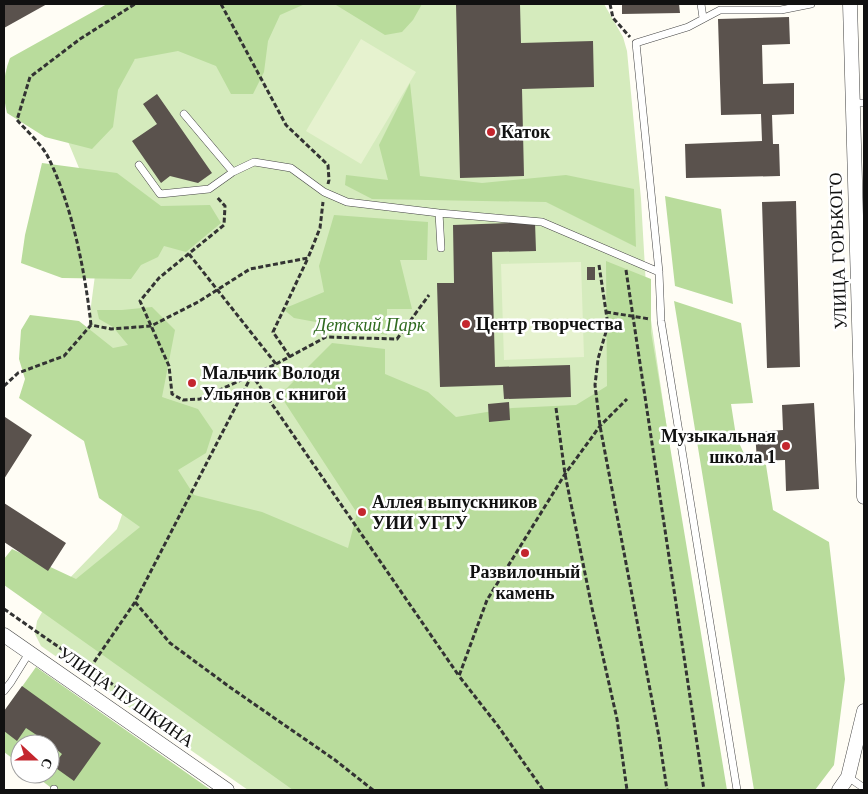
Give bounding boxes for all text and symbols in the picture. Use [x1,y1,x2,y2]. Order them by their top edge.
place label: Каток [501,122,551,142]
marker: Каток [485,126,497,138]
street label: УЛИЦА ГОРЬКОГО [825,172,851,330]
place label: Центр творчества [476,314,623,334]
park label: Детский Парк [313,315,426,335]
marker: Центр творчества [460,318,472,330]
place label: Мальчик Володя Ульянов с книгой [202,363,346,404]
marker: Мальчик Володя Ульянов с книгой [186,377,198,389]
place label: Музыкальная школа 1 [661,426,776,467]
marker: Музыкальная школа 1 [780,440,792,452]
place label: Аллея выпускников УИИ УГТУ [372,492,538,533]
marker: Аллея выпускников УИИ УГТУ [356,506,368,518]
marker: Развилочный камень [519,547,531,559]
place label: Развилочный камень [470,562,580,603]
street label: УЛИЦА ПУШКИНА [54,643,198,751]
north arrow [10,734,60,784]
text: С [38,756,55,771]

